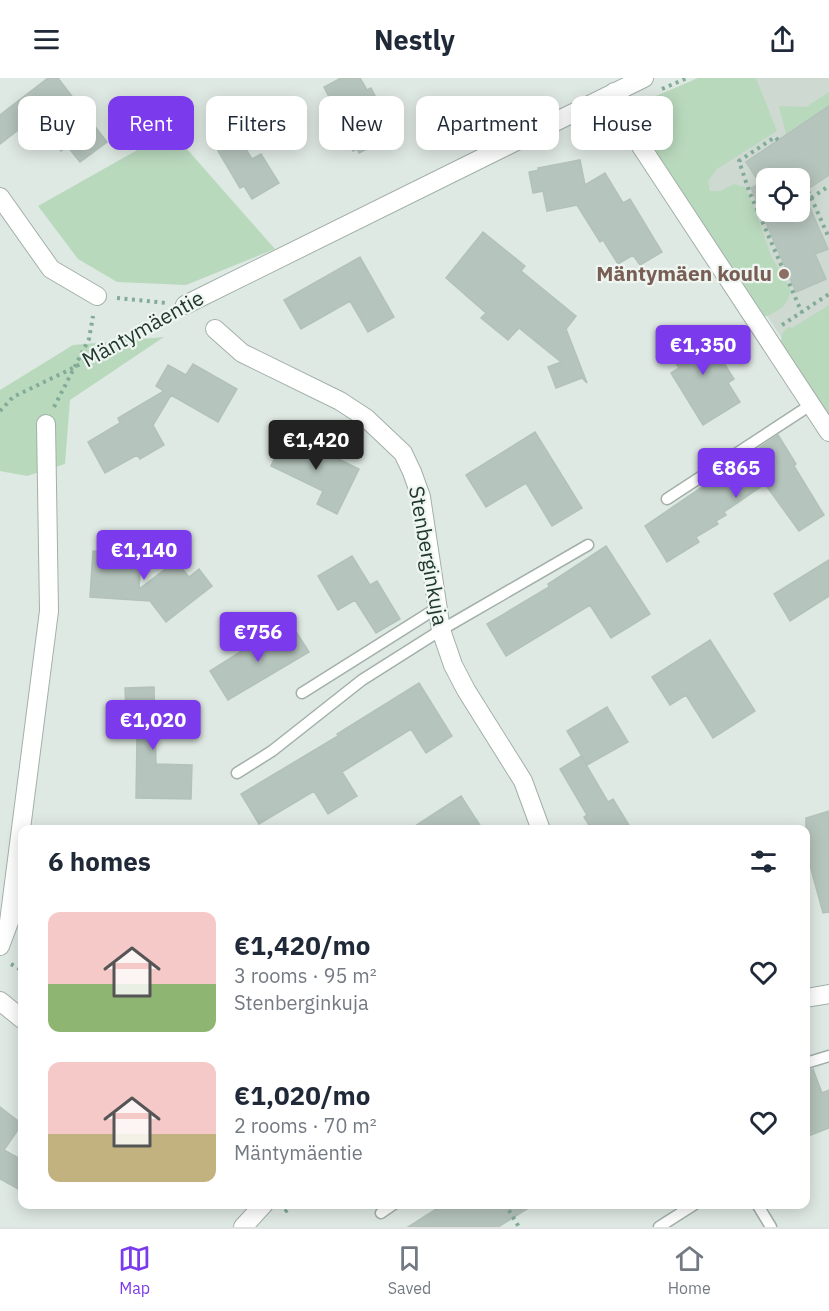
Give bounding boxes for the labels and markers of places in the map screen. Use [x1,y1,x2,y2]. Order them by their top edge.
place label: Mäntymäen koulu [596,259,772,287]
marker: Mäntymäen koulu [777,267,791,281]
pin: €1,350 [654,325,752,376]
pin: €1,420 [267,420,365,471]
pin: €865 [700,448,772,499]
pin: €1,140 [95,530,193,581]
pin: €756 [222,612,294,663]
pin: €1,020 [104,700,202,751]

